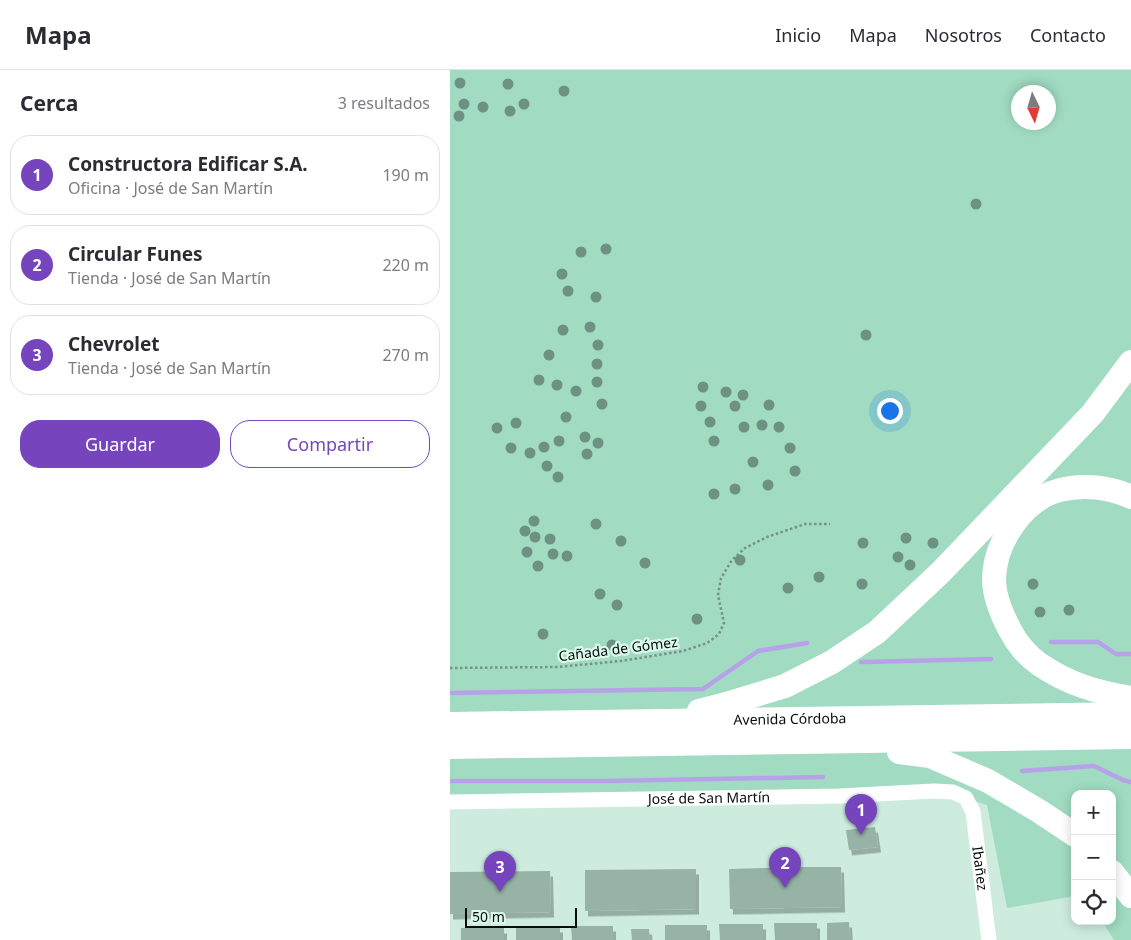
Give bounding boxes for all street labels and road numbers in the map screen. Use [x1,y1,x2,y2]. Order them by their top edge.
street label: Cañada de Gómez [557,632,679,665]
street label: Avenida Córdoba [733,708,847,729]
street label: José de San Martín [646,787,770,808]
street label: Ibañez [968,845,993,892]

